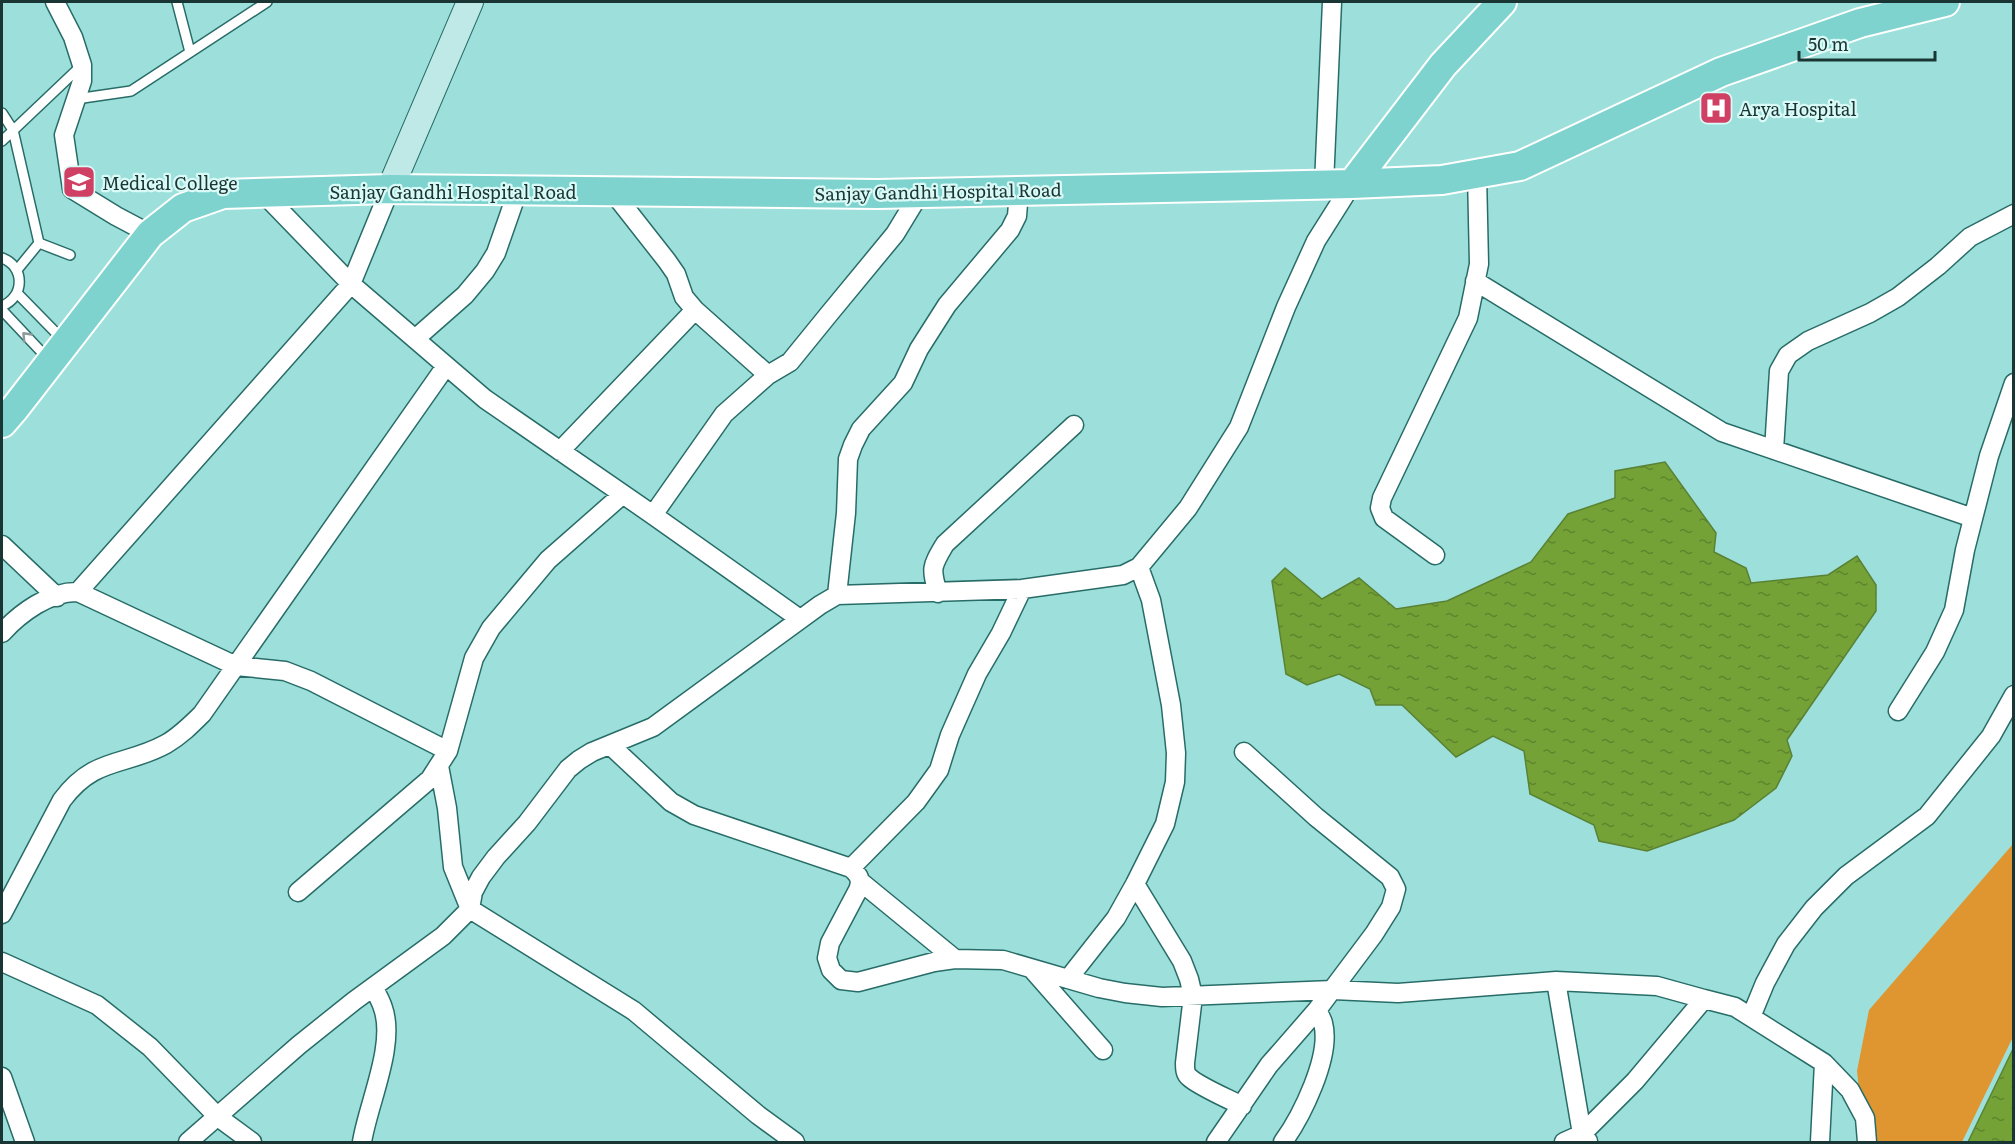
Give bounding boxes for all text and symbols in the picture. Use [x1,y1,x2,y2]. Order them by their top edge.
scale bar [1799,24,1936,62]
text: 50 m [1808,30,1849,57]
hospital icon: Arya Hospital [1698,90,1734,126]
place label: Arya Hospital [1739,95,1857,122]
school or university icon: Medical College [61,164,97,200]
place label: Medical College [102,169,237,196]
street label: Sanjay Gandhi Hospital Road [814,175,1062,207]
street label: Sanjay Gandhi Hospital Road [329,178,577,205]
one-way arrow [23,333,34,344]

